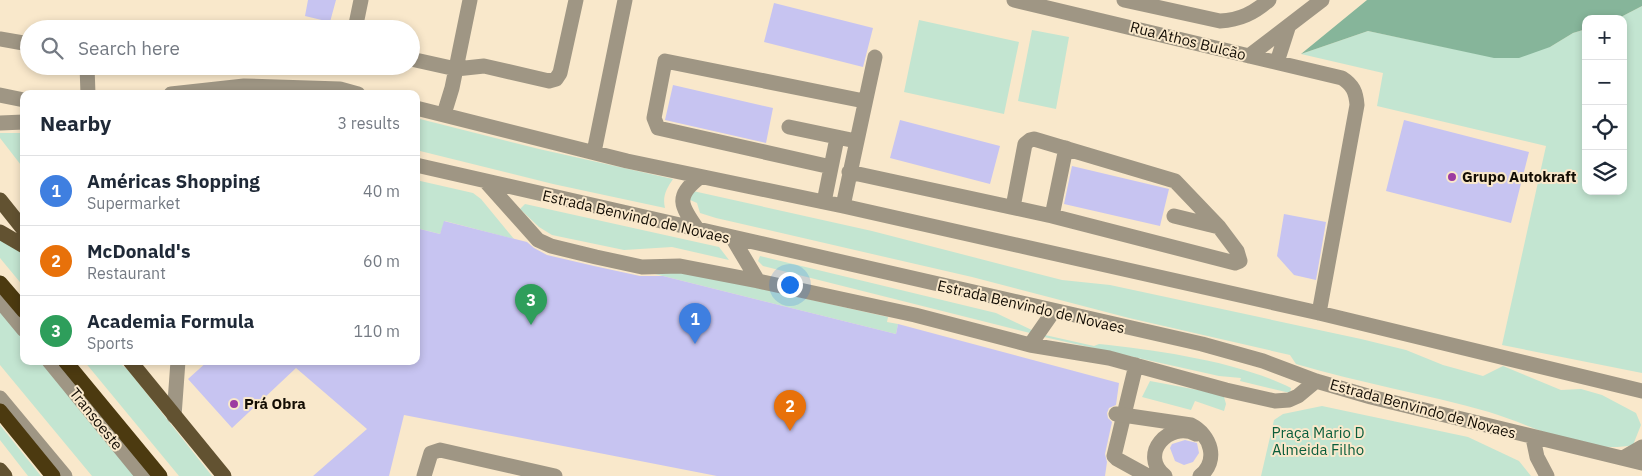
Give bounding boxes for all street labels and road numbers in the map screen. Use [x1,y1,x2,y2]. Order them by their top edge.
street label: Rua Athos Bulcão [1128,17,1248,64]
street label: Estrada Benvindo de Novaes [541,186,732,247]
street label: Estrada Benvindo de Novaes [936,276,1127,337]
street label: Estrada Benvindo de Novaes [1328,375,1518,443]
street label: Transoeste [66,384,127,454]

